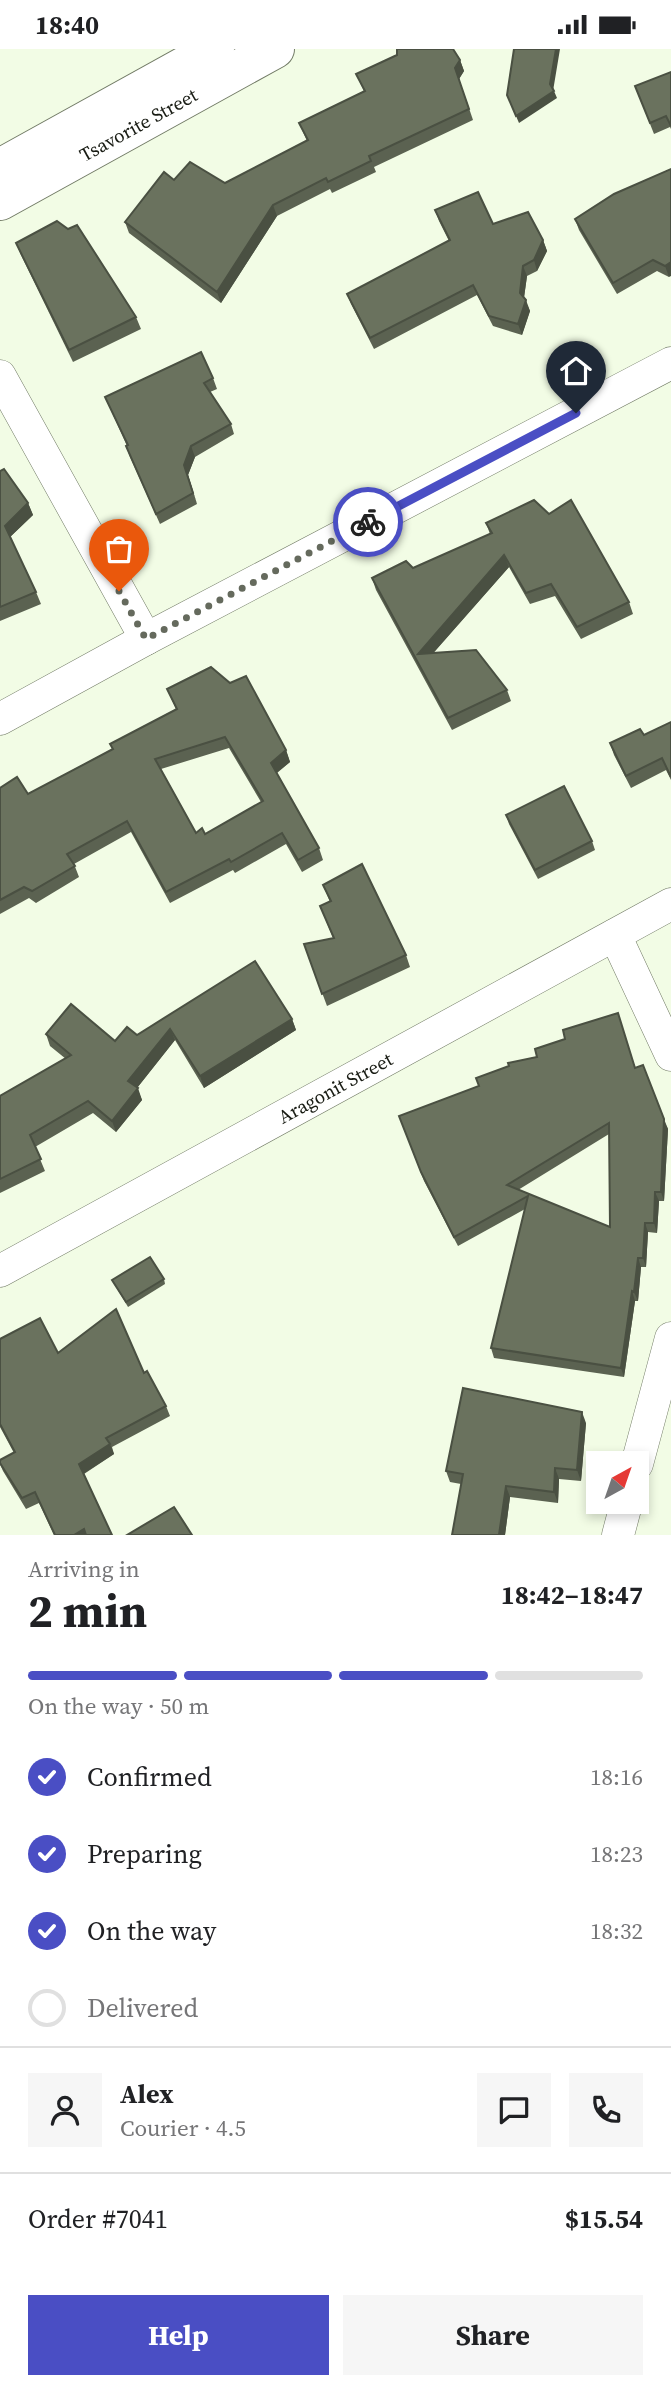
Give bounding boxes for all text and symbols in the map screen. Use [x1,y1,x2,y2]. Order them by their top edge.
text: 18:40 [35,7,99,43]
street label: Tsavorite Street [75,81,203,168]
pin [546,341,606,413]
icon: home [557,352,595,390]
courier [333,487,403,557]
icon: bike [349,503,387,541]
pin [89,519,149,591]
icon: bag [100,530,138,568]
street label: Aragonit Street [273,1045,398,1130]
north arrow [586,1451,649,1514]
map controls [586,1451,649,1514]
text: Arriving in [28,1553,140,1585]
text: 18:42–18:47 [501,1577,643,1613]
text: 2 min [28,1579,147,1642]
text: On the way · 50 m [28,1690,209,1722]
icon: check [28,1758,66,1796]
text: Confirmed [87,1759,212,1795]
text: 18:16 [590,1761,643,1793]
icon: check [28,1835,66,1873]
text: Preparing [87,1836,202,1872]
text: 18:23 [590,1838,643,1870]
icon: check [28,1912,66,1950]
text: On the way [87,1913,216,1949]
text: 18:32 [590,1915,643,1947]
text: Delivered [87,1990,198,2026]
button: person [28,2073,102,2147]
button: chat [477,2073,551,2147]
button: phone [569,2073,643,2147]
text: Alex [120,2076,174,2112]
text: Courier · 4.5 [120,2112,246,2144]
text: Order #7041 [28,2201,168,2237]
text: $15.54 [565,2201,643,2237]
button: Help [28,2295,329,2375]
button: Share [343,2295,643,2375]

